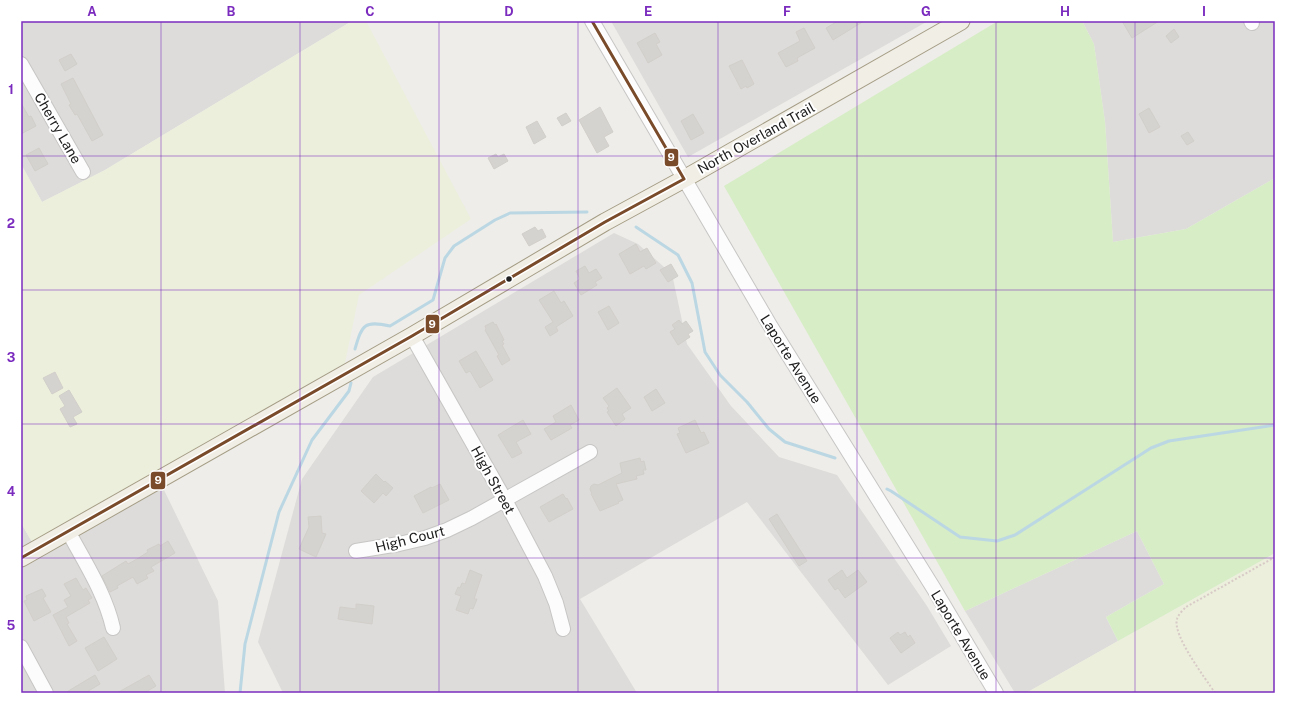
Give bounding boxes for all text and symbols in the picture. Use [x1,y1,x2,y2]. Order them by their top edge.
text: A [87,4,97,19]
text: B [227,4,236,19]
text: C [365,4,375,19]
text: D [504,4,514,19]
text: E [644,4,652,19]
text: F [783,4,791,19]
text: G [921,4,931,19]
text: H [1060,4,1070,19]
text: I [1202,4,1206,19]
text: 1 [8,82,14,97]
street label: Cherry Lane [31,90,85,166]
street label: North Overland Trail [695,99,817,177]
line badge: 9 [664,148,679,167]
text: 9 [667,151,675,163]
text: 2 [7,216,15,231]
unlabelled marker [504,274,514,284]
street label: Laporte Avenue [757,312,825,406]
line badge: 9 [425,314,440,334]
text: 9 [428,318,436,330]
text: 3 [7,350,16,365]
street label: High Street [468,443,518,517]
line badge: 9 [150,471,166,490]
text: 9 [154,474,162,486]
text: 4 [7,484,16,499]
street label: High Court [374,523,446,555]
street label: Laporte Avenue [928,587,994,683]
text: 5 [7,618,16,633]

